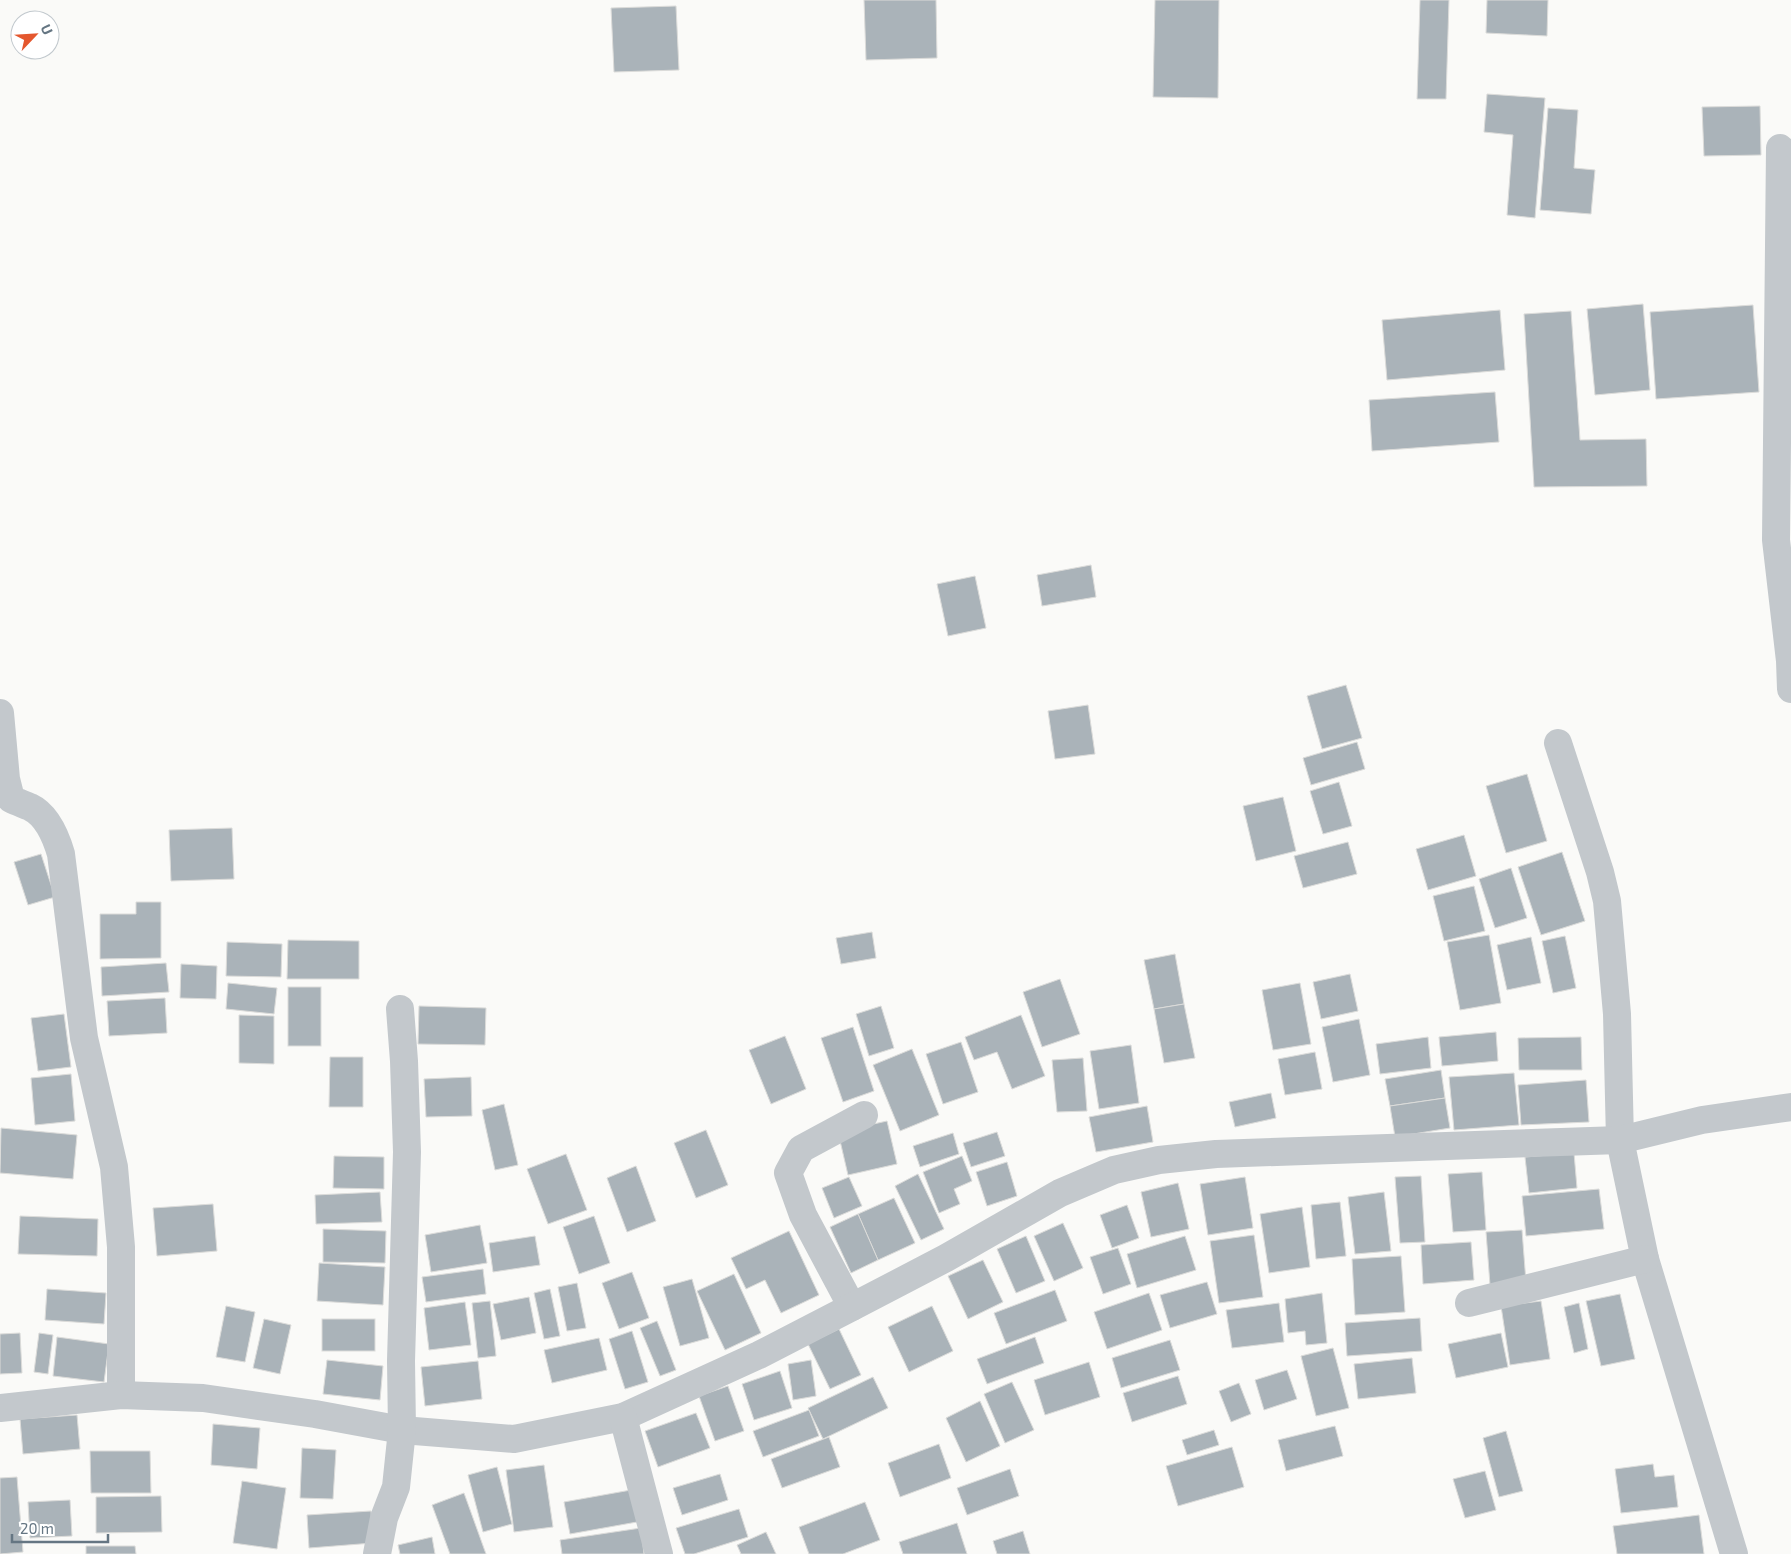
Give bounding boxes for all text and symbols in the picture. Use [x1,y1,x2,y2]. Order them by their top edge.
north arrow [10,10,60,60]
text: U [38,21,57,37]
scale bar [12,1512,109,1544]
text: 20 m [20,1519,54,1537]

